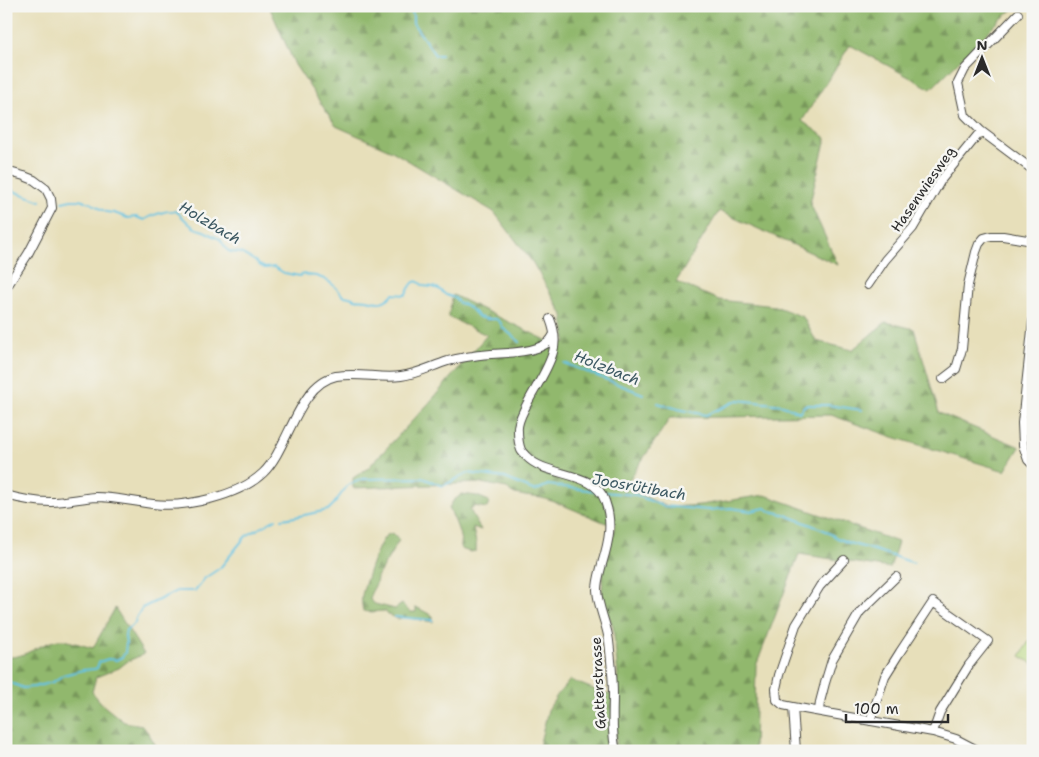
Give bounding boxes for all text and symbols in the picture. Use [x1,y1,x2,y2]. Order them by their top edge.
north arrow [956,32,1006,82]
text: N [976,36,988,54]
street label: Hasenwiesweg [887,143,959,235]
water label: Holzbach [175,197,245,249]
water label: Holzbach [571,346,643,390]
water label: Joosrütibach [590,469,688,505]
street label: Gatterstrasse [587,636,609,730]
scale bar [846,692,949,724]
text: 100 m [854,699,899,719]

